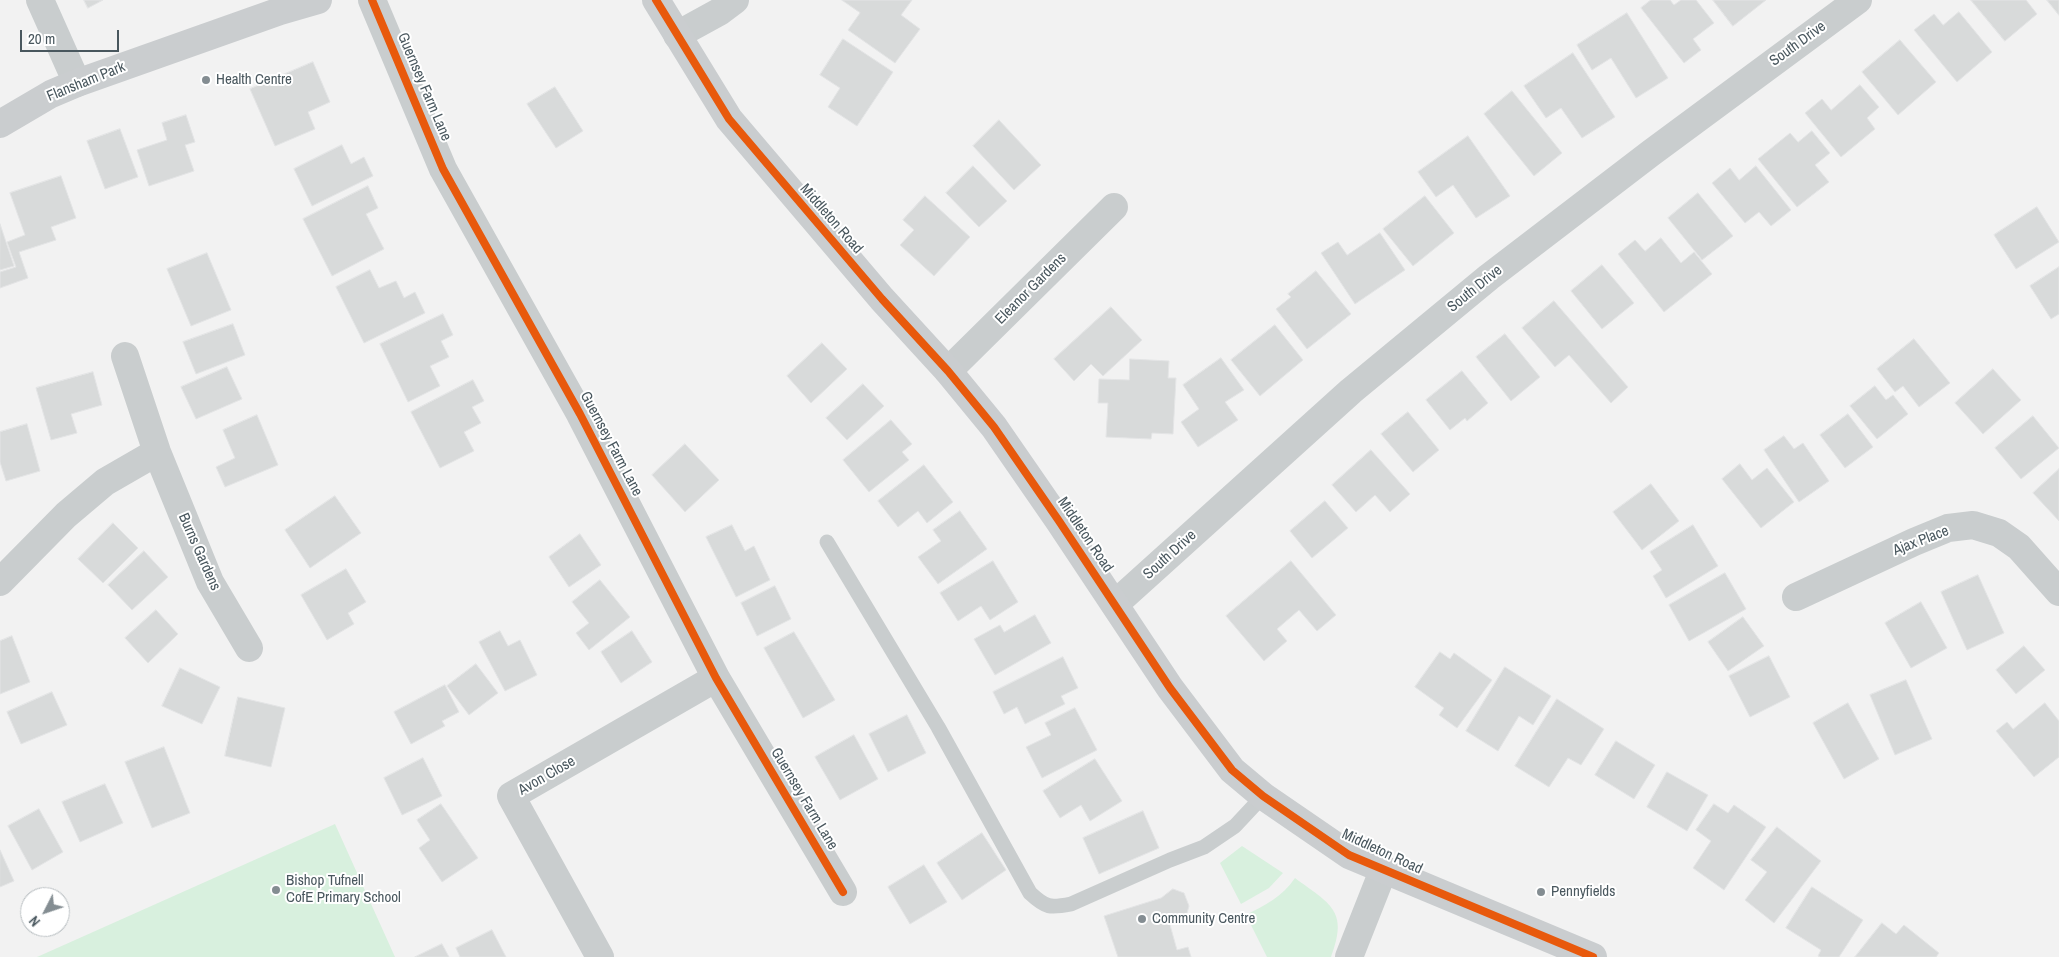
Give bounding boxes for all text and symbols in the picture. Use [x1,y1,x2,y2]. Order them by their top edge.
street label: South Drive [1766,18,1830,70]
scale bar [22,20,121,52]
text: 20 m [28,28,55,49]
street label: Guernsey Farm Lane [393,30,455,144]
street label: Flansham Park [44,58,128,106]
place label: Health Centre [216,71,292,89]
marker: Health Centre [200,74,212,86]
street label: Middleton Road [796,180,866,258]
street label: Eleanor Gardens [992,250,1070,328]
street label: South Drive [1444,262,1506,316]
street label: Guernsey Farm Lane [576,389,646,499]
street label: Middleton Road [1053,494,1117,576]
street label: Burns Gardens [174,511,224,593]
street label: Ajax Place [1891,522,1951,560]
street label: South Drive [1140,527,1200,583]
street label: Guernsey Farm Lane [767,745,841,853]
street label: Avon Close [515,753,579,799]
street label: Middleton Road [1339,825,1425,879]
place label: Bishop Tufnell CofE Primary School [286,872,401,907]
place label: Pennyfields [1551,883,1615,901]
marker: Bishop Tufnell CofE Primary School [270,884,282,896]
marker: Pennyfields [1535,886,1547,898]
north arrow [20,887,70,937]
place label: Community Centre [1152,910,1255,928]
text: N [25,912,44,930]
marker: Community Centre [1136,913,1148,925]

